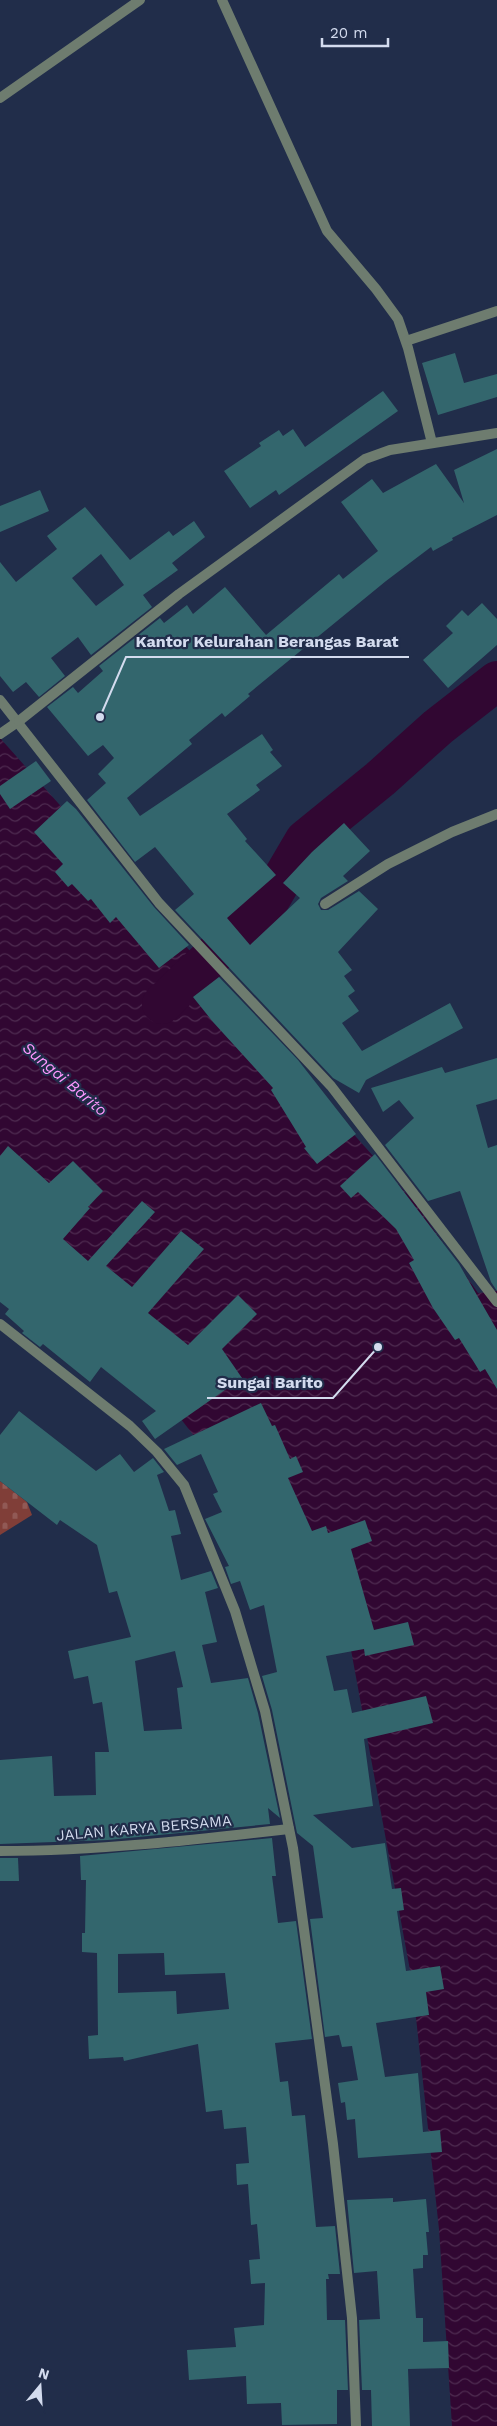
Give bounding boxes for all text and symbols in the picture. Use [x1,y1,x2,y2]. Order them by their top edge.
scale bar [322,15,388,47]
text: 20 m [330,24,368,42]
callout: Kantor Kelurahan Berangas Barat [126,626,409,657]
text: Kantor Kelurahan Berangas Barat [136,632,398,651]
water label: Sungai Barito [19,1038,111,1120]
callout: Sungai Barito [207,1367,333,1398]
text: Sungai Barito [217,1373,323,1392]
street label: JALAN KARYA BERSAMA [56,1811,232,1845]
north arrow [15,2361,65,2411]
text: N [37,2364,51,2383]

